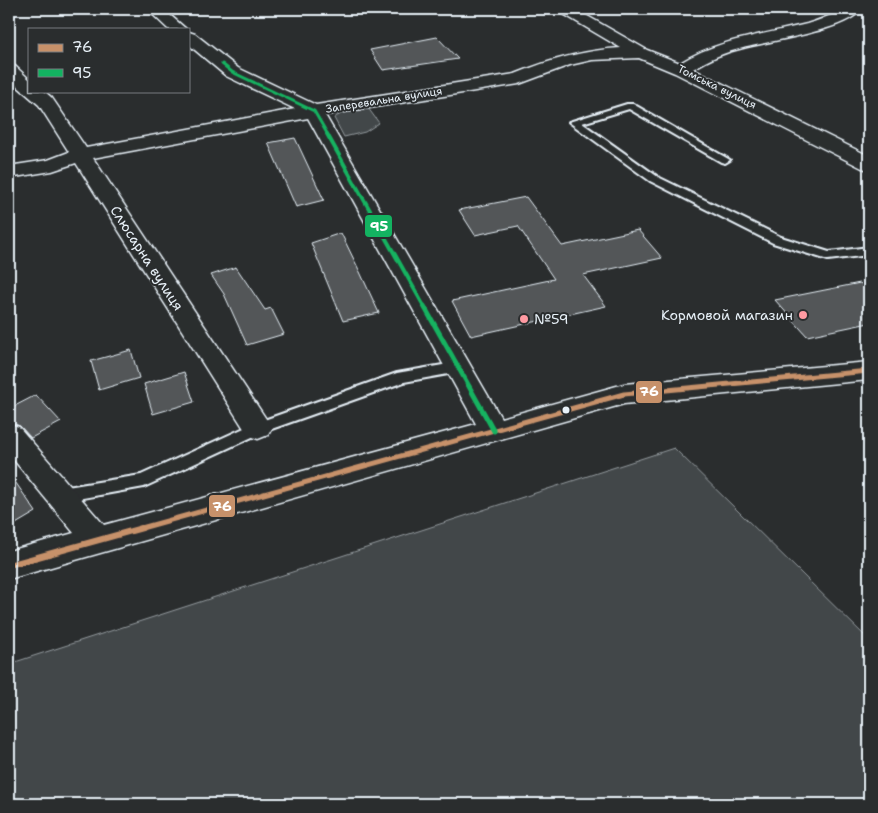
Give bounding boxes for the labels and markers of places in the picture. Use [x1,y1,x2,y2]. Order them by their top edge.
place label: Кормовой магазин [661,306,793,324]
marker: Кормовой магазин [797,309,809,321]
place label: №59 [534,310,569,328]
marker: №59 [518,313,530,325]
unlabelled marker [561,405,571,415]

